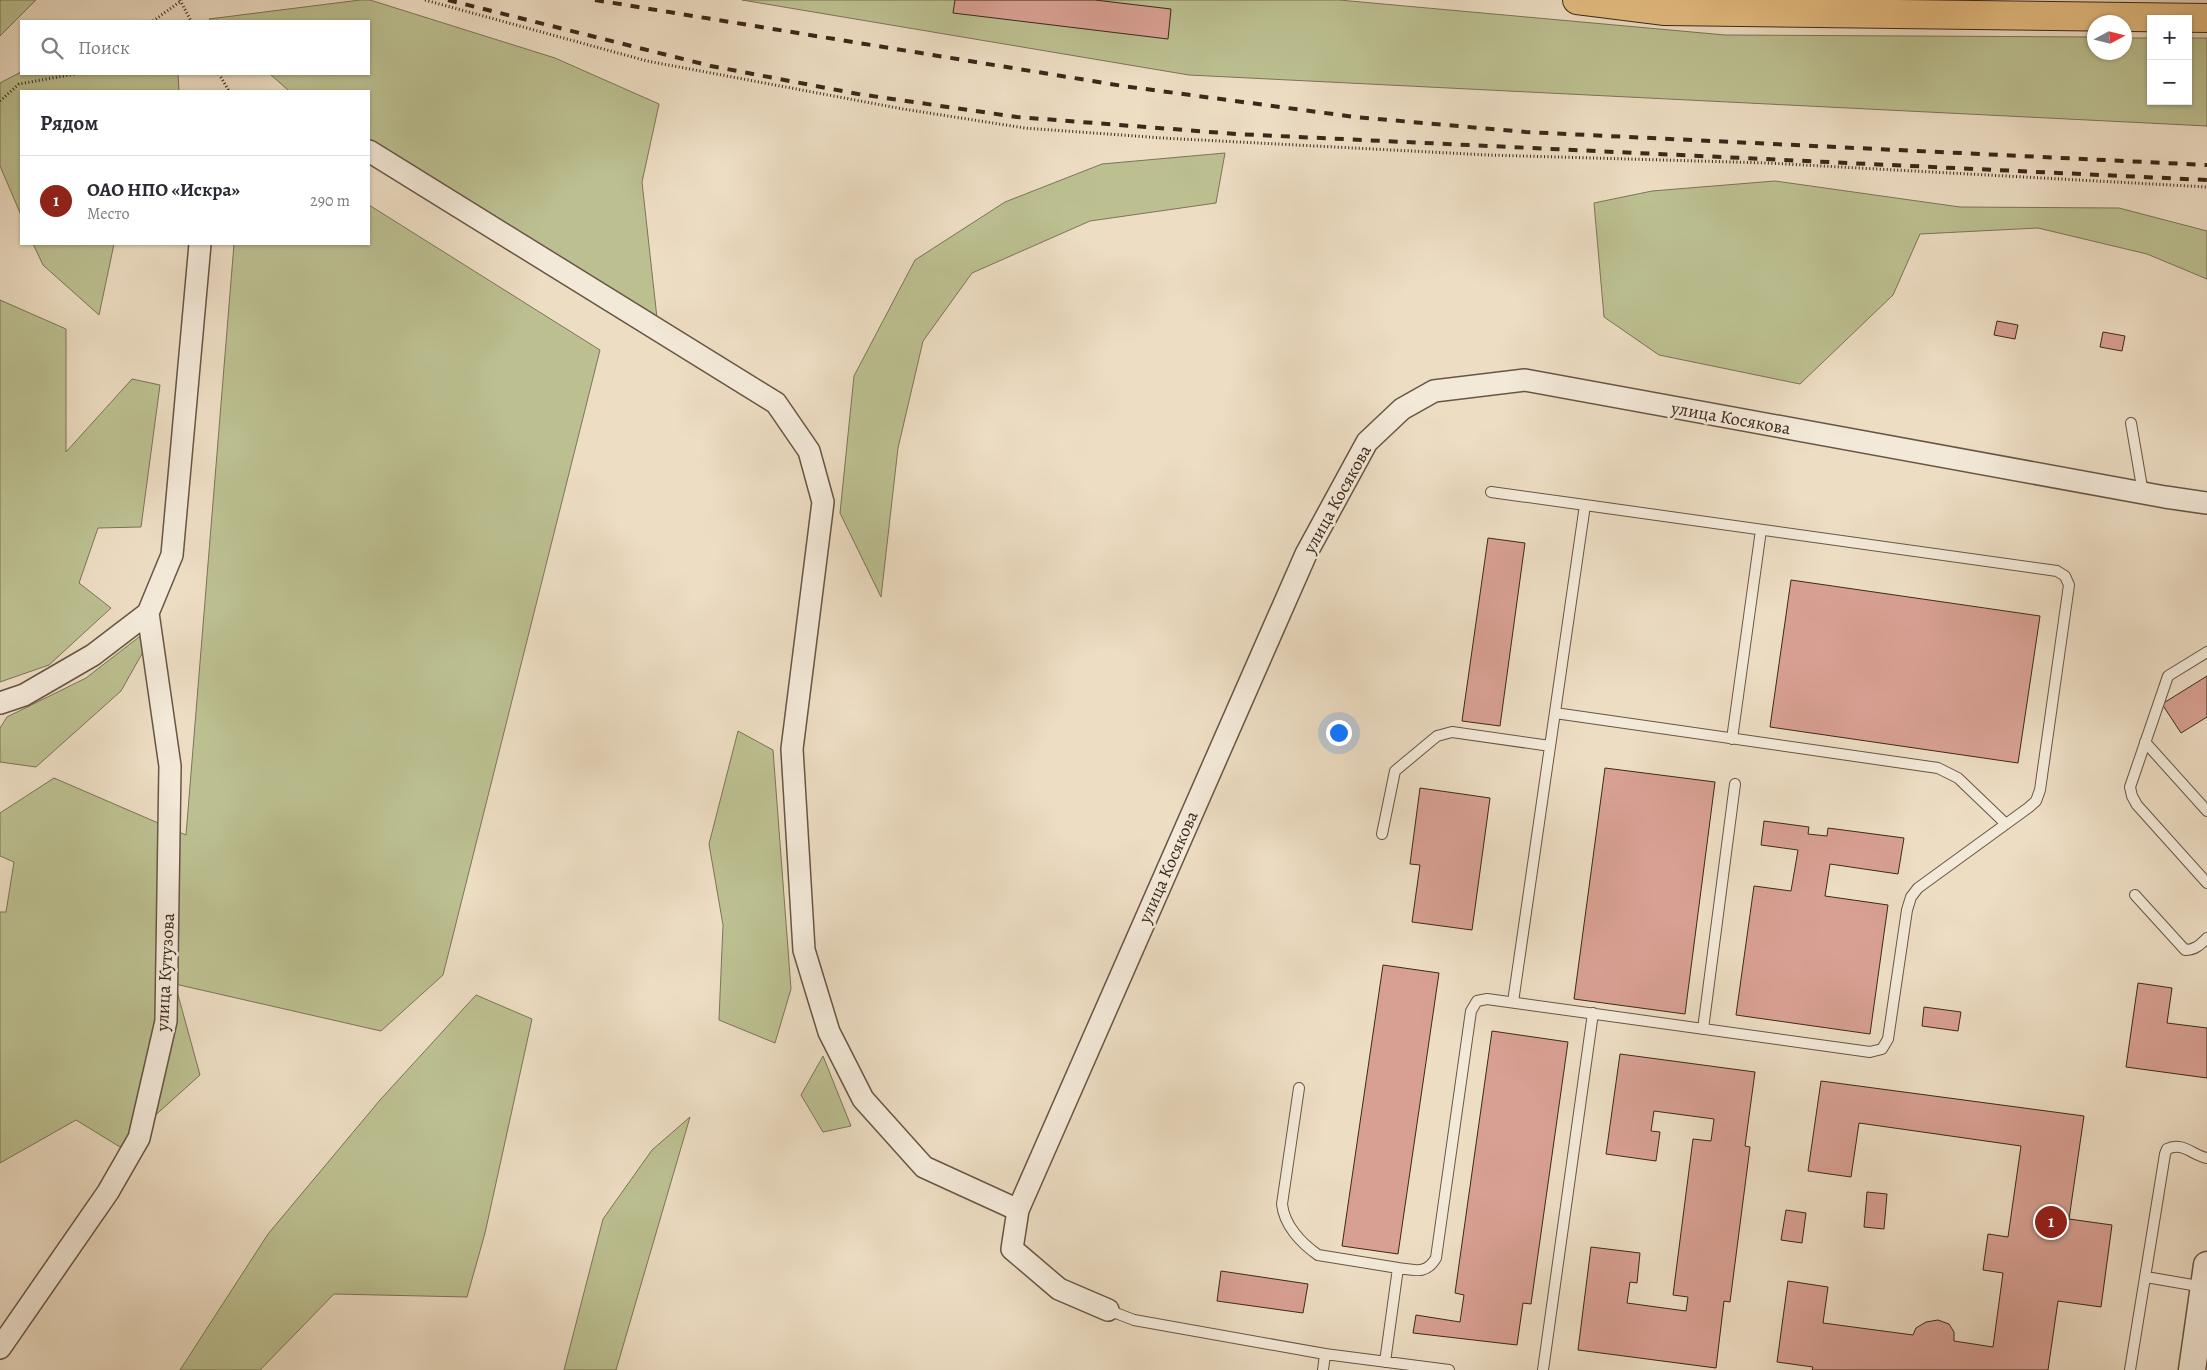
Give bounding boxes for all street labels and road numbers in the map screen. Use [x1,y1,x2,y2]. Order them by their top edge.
street label: улица Косякова [1669,396,1793,440]
street label: улица Косякова [1297,440,1377,558]
street label: улица Косякова [1132,806,1204,928]
street label: улица Кутузова [150,912,180,1033]

